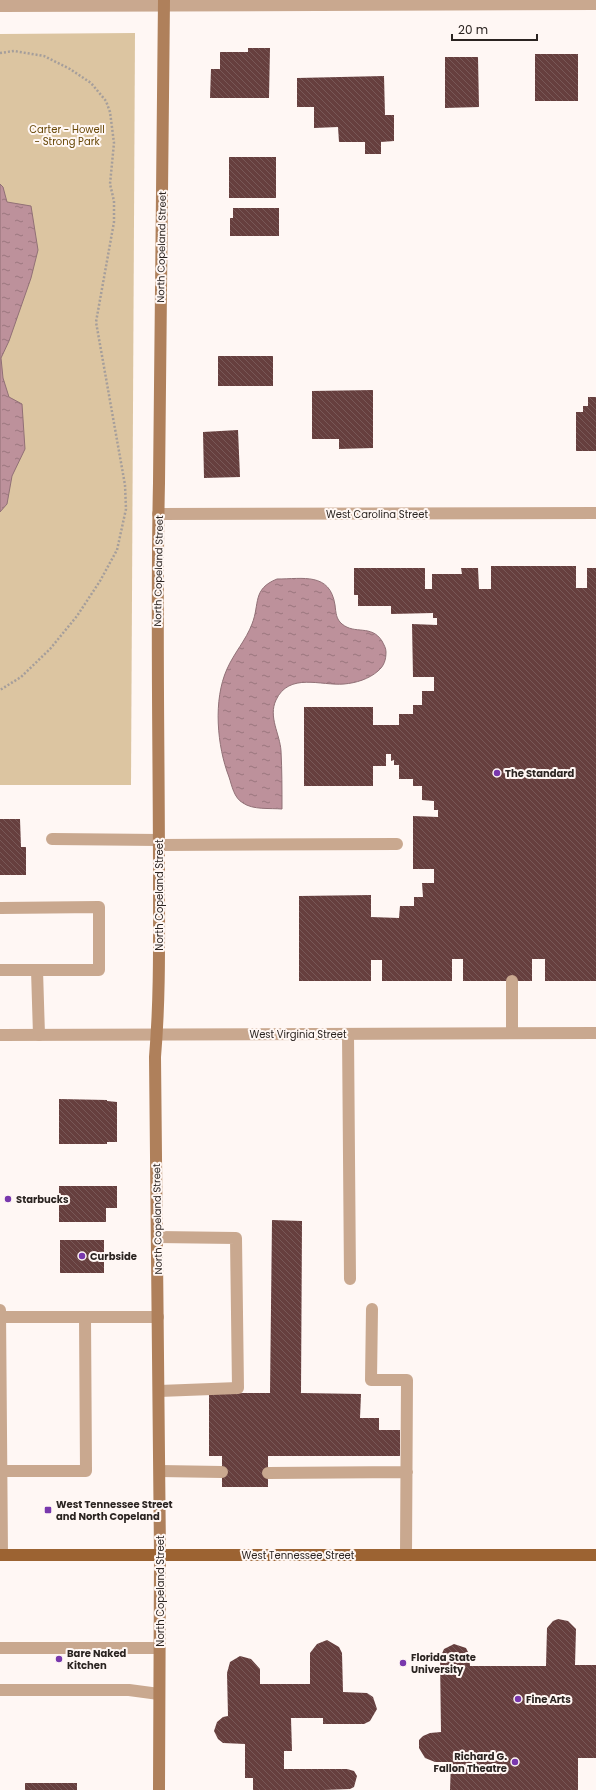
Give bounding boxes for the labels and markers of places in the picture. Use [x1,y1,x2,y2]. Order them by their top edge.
place label: The Standard [505,766,575,781]
marker: The Standard [492,768,502,778]
place label: Starbucks [16,1192,69,1207]
marker: Starbucks [3,1194,13,1204]
place label: Curbside [90,1249,137,1264]
marker: Curbside [77,1251,87,1261]
place label: West Tennessee Street and North Copeland [56,1497,173,1524]
marker: West Tennessee Street and North Copeland [43,1505,53,1515]
place label: Bare Naked Kitchen [67,1646,127,1673]
place label: Florida State University [411,1650,476,1677]
marker: Bare Naked Kitchen [54,1654,64,1664]
marker: Florida State University [398,1658,408,1668]
place label: Fine Arts [526,1692,571,1707]
marker: Fine Arts [513,1694,523,1704]
place label: Richard G. Fallon Theatre [434,1749,507,1776]
marker: Richard G. Fallon Theatre [510,1757,520,1767]

